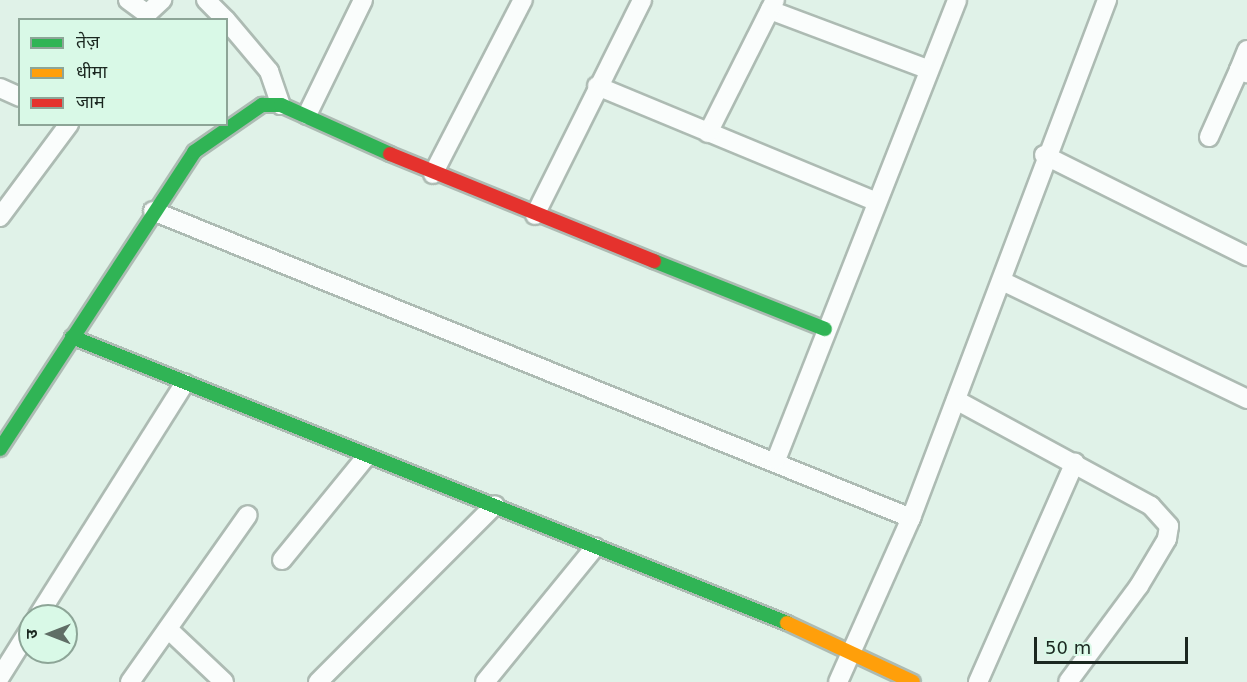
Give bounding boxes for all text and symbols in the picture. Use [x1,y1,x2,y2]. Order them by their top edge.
legend [18,18,228,126]
text: तेज़ [76,31,100,52]
text: धीमा [76,61,107,82]
text: जाम [76,91,105,112]
north arrow [18,604,78,664]
scale bar [1037,625,1192,663]
text: उ [22,629,41,639]
text: 50 m [1045,637,1091,658]

